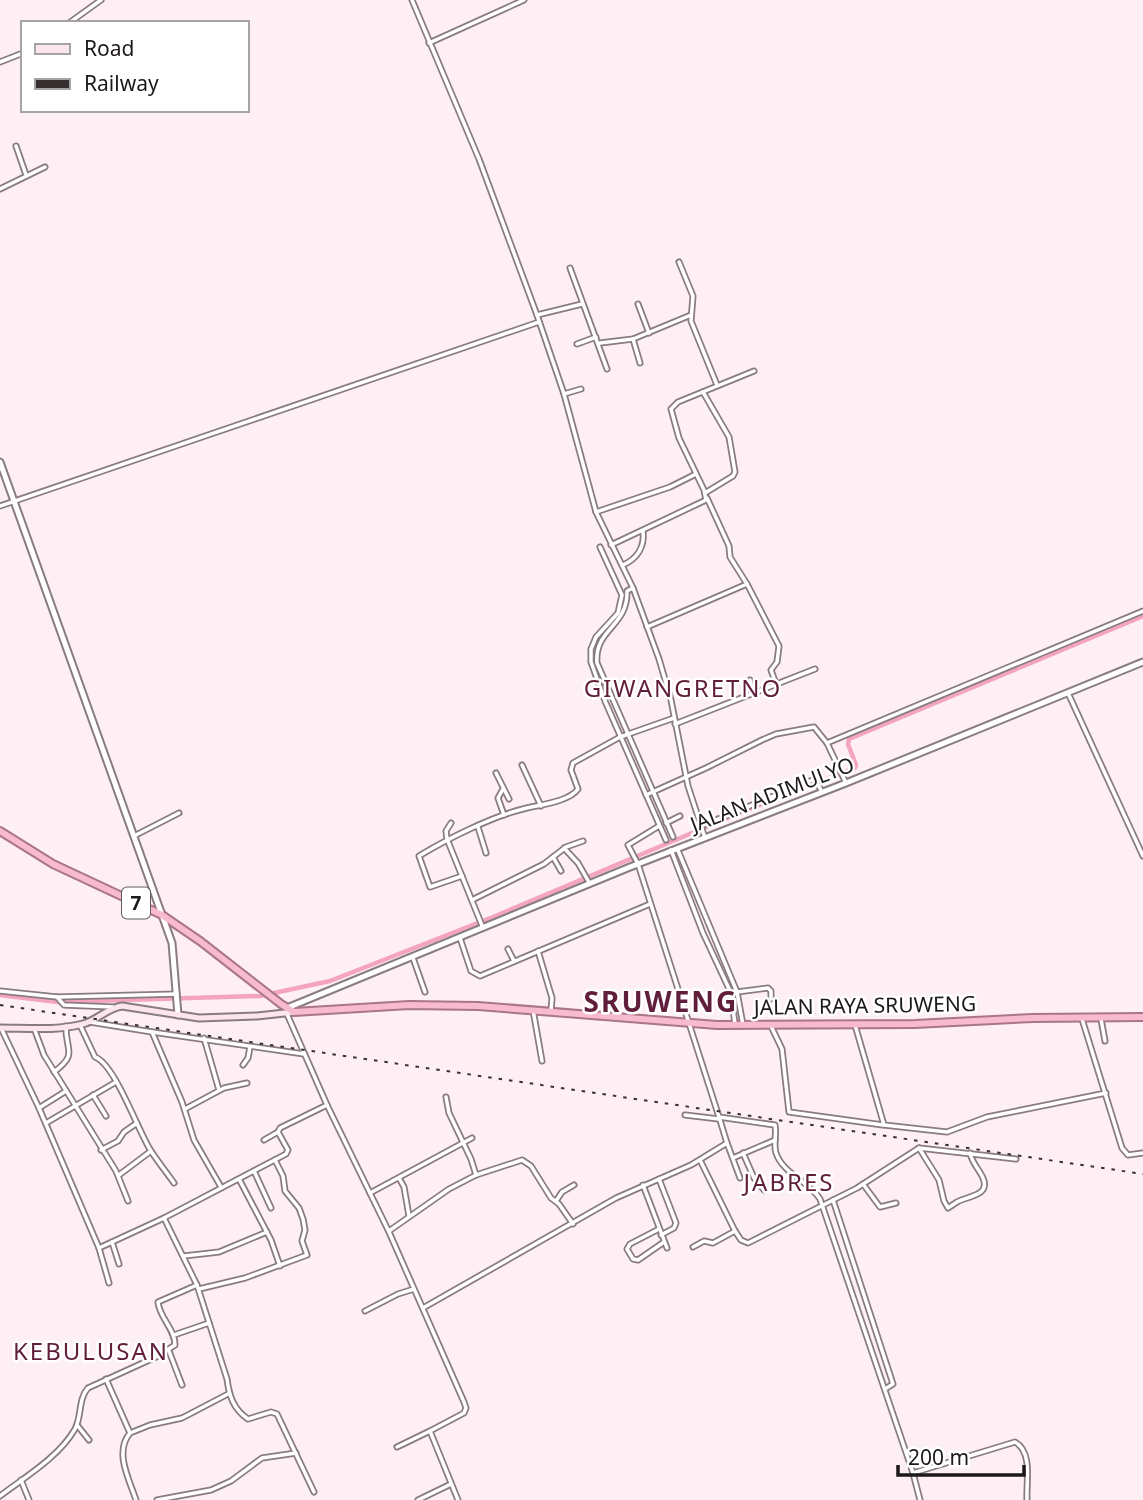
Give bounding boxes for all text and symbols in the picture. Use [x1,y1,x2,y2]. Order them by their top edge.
legend [21,21,248,112]
text: Road [84,34,134,62]
text: Railway [84,69,159,97]
district label: GIWANGRETNO [584,671,782,704]
street label: JALAN ADIMULYO [684,750,858,839]
road number: 7 [122,888,150,918]
district label: SRUWENG [584,982,738,1020]
street label: JALAN RAYA SRUWENG [752,989,976,1021]
district label: JABRES [742,1165,834,1198]
district label: KEBULUSAN [13,1334,169,1367]
scale bar [898,1434,1024,1478]
text: 200 m [908,1443,969,1471]

